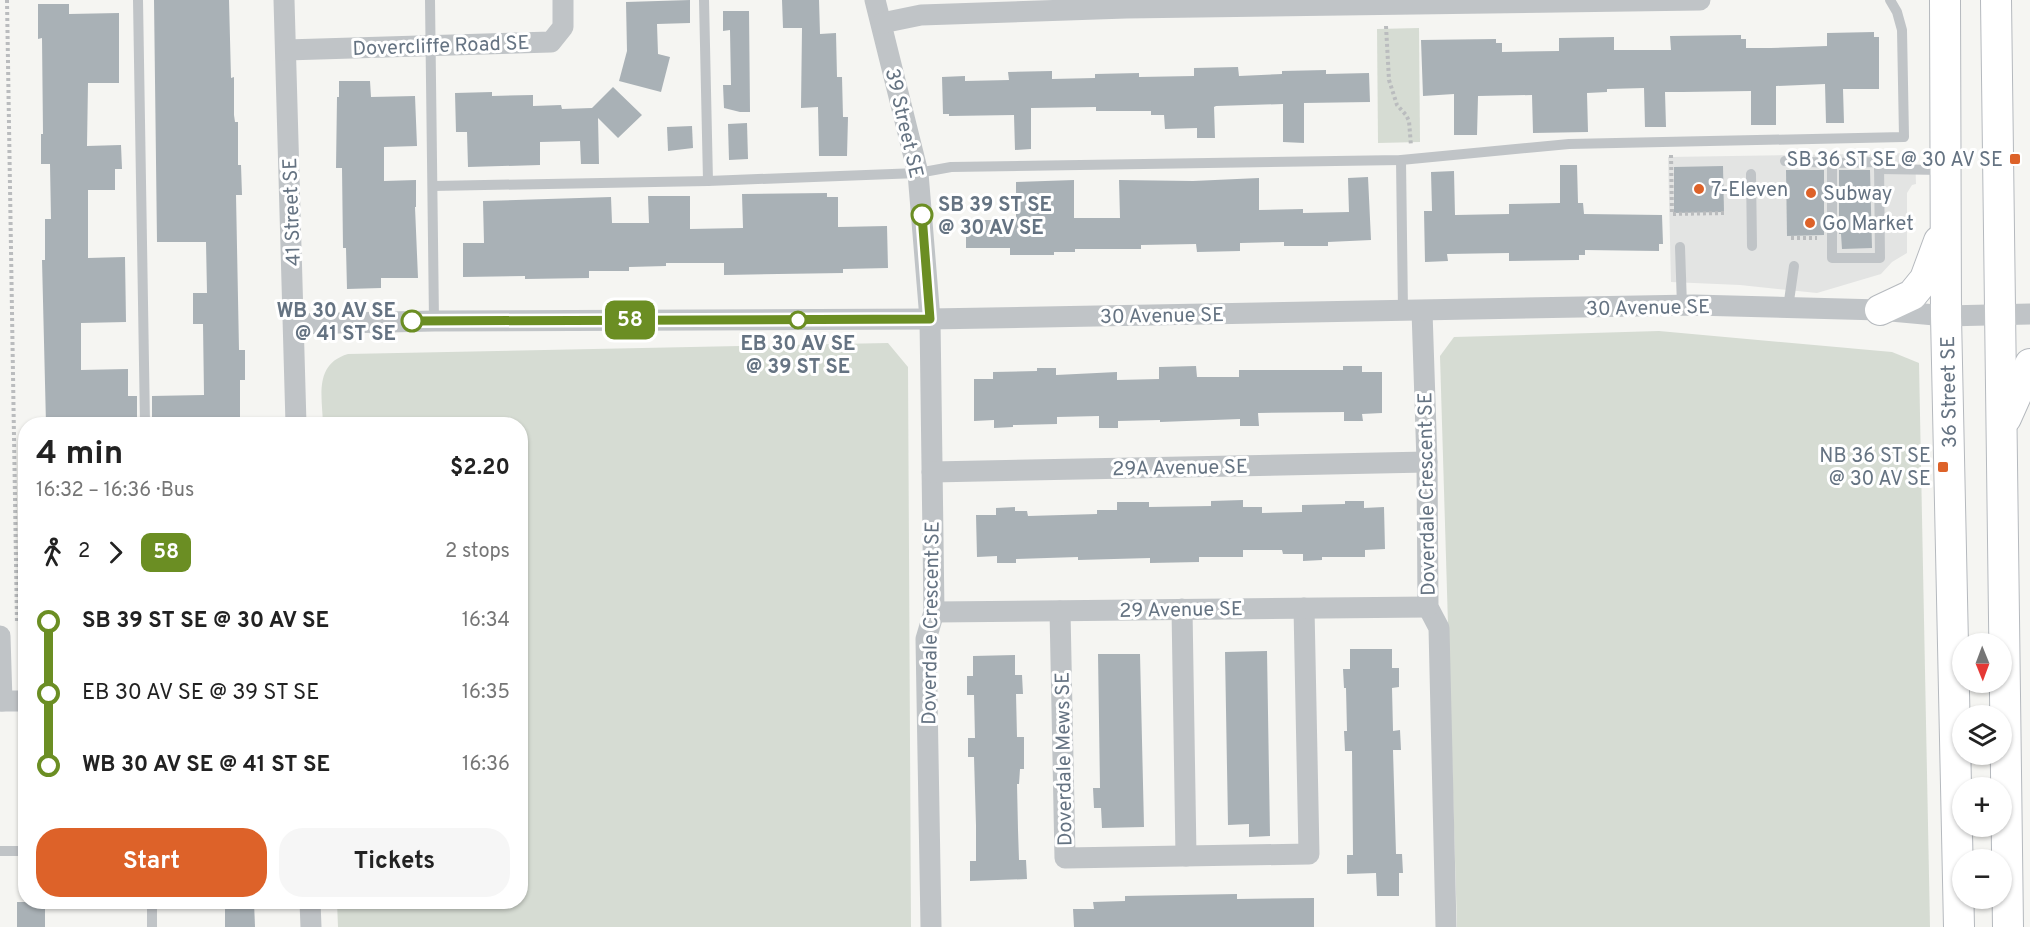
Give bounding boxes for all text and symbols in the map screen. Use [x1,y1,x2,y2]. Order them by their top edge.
street label: Dovercliffe Road SE [352,31,530,63]
street label: 39 Street SE [878,66,928,181]
place label: SB 36 ST SE @ 30 AV SE [1787,148,2003,174]
marker: SB 36 ST SE @ 30 AV SE [2008,152,2022,166]
street label: 41 Street SE [278,157,308,267]
place label: 7-Eleven [1711,178,1788,204]
marker: 7-Eleven [1692,182,1706,196]
place label: Subway [1823,182,1892,208]
marker: Subway [1804,186,1818,200]
place label: SB 39 ST SE @ 30 AV SE [938,193,1052,242]
marker: SB 39 ST SE @ 30 AV SE [911,204,933,226]
place label: Go Market [1822,212,1914,238]
marker: Go Market [1803,216,1817,230]
street label: 30 Avenue SE [1586,295,1710,323]
place label: WB 30 AV SE @ 41 ST SE [277,299,396,348]
line badge: 58 [603,300,657,340]
street label: 30 Avenue SE [1100,303,1224,331]
text: 58 [617,307,643,334]
marker: WB 30 AV SE @ 41 ST SE [401,310,423,332]
marker: EB 30 AV SE @ 39 ST SE [789,311,807,329]
place label: EB 30 AV SE @ 39 ST SE [740,332,856,381]
street label: 36 Street SE [1936,336,1964,448]
street label: Doverdale Crescent SE [1413,392,1443,596]
text: 4 min [36,434,123,476]
place label: NB 36 ST SE @ 30 AV SE [1819,444,1931,493]
text: $2.20 [450,455,510,482]
street label: 29A Avenue SE [1112,455,1248,483]
marker: NB 36 ST SE @ 30 AV SE [1936,460,1950,474]
text: 16:32 – 16:36 · Bus [36,478,194,504]
street label: Doverdale Crescent SE [917,521,947,725]
icon: walk [36,536,69,569]
icon: forward [99,536,132,569]
text: 2 [78,539,90,565]
text: 58 [153,539,179,566]
text: 2 stops [445,539,510,565]
street label: 29 Avenue SE [1119,597,1243,625]
text: SB 39 ST SE @ 30 AV SE [82,608,329,635]
text: 16:34 [462,608,510,634]
north arrow [1952,633,2012,693]
map controls [1952,633,2012,909]
street label: Doverdale Mews SE [1050,672,1080,846]
text: EB 30 AV SE @ 39 ST SE [82,680,319,707]
text: 16:35 [462,680,510,706]
button: layers [1952,705,2012,765]
text: WB 30 AV SE @ 41 ST SE [82,752,330,779]
text: 16:36 [462,752,510,778]
button: + [1952,777,2012,837]
button: Start [36,828,267,897]
button: Tickets [279,828,510,897]
button: − [1952,849,2012,909]

